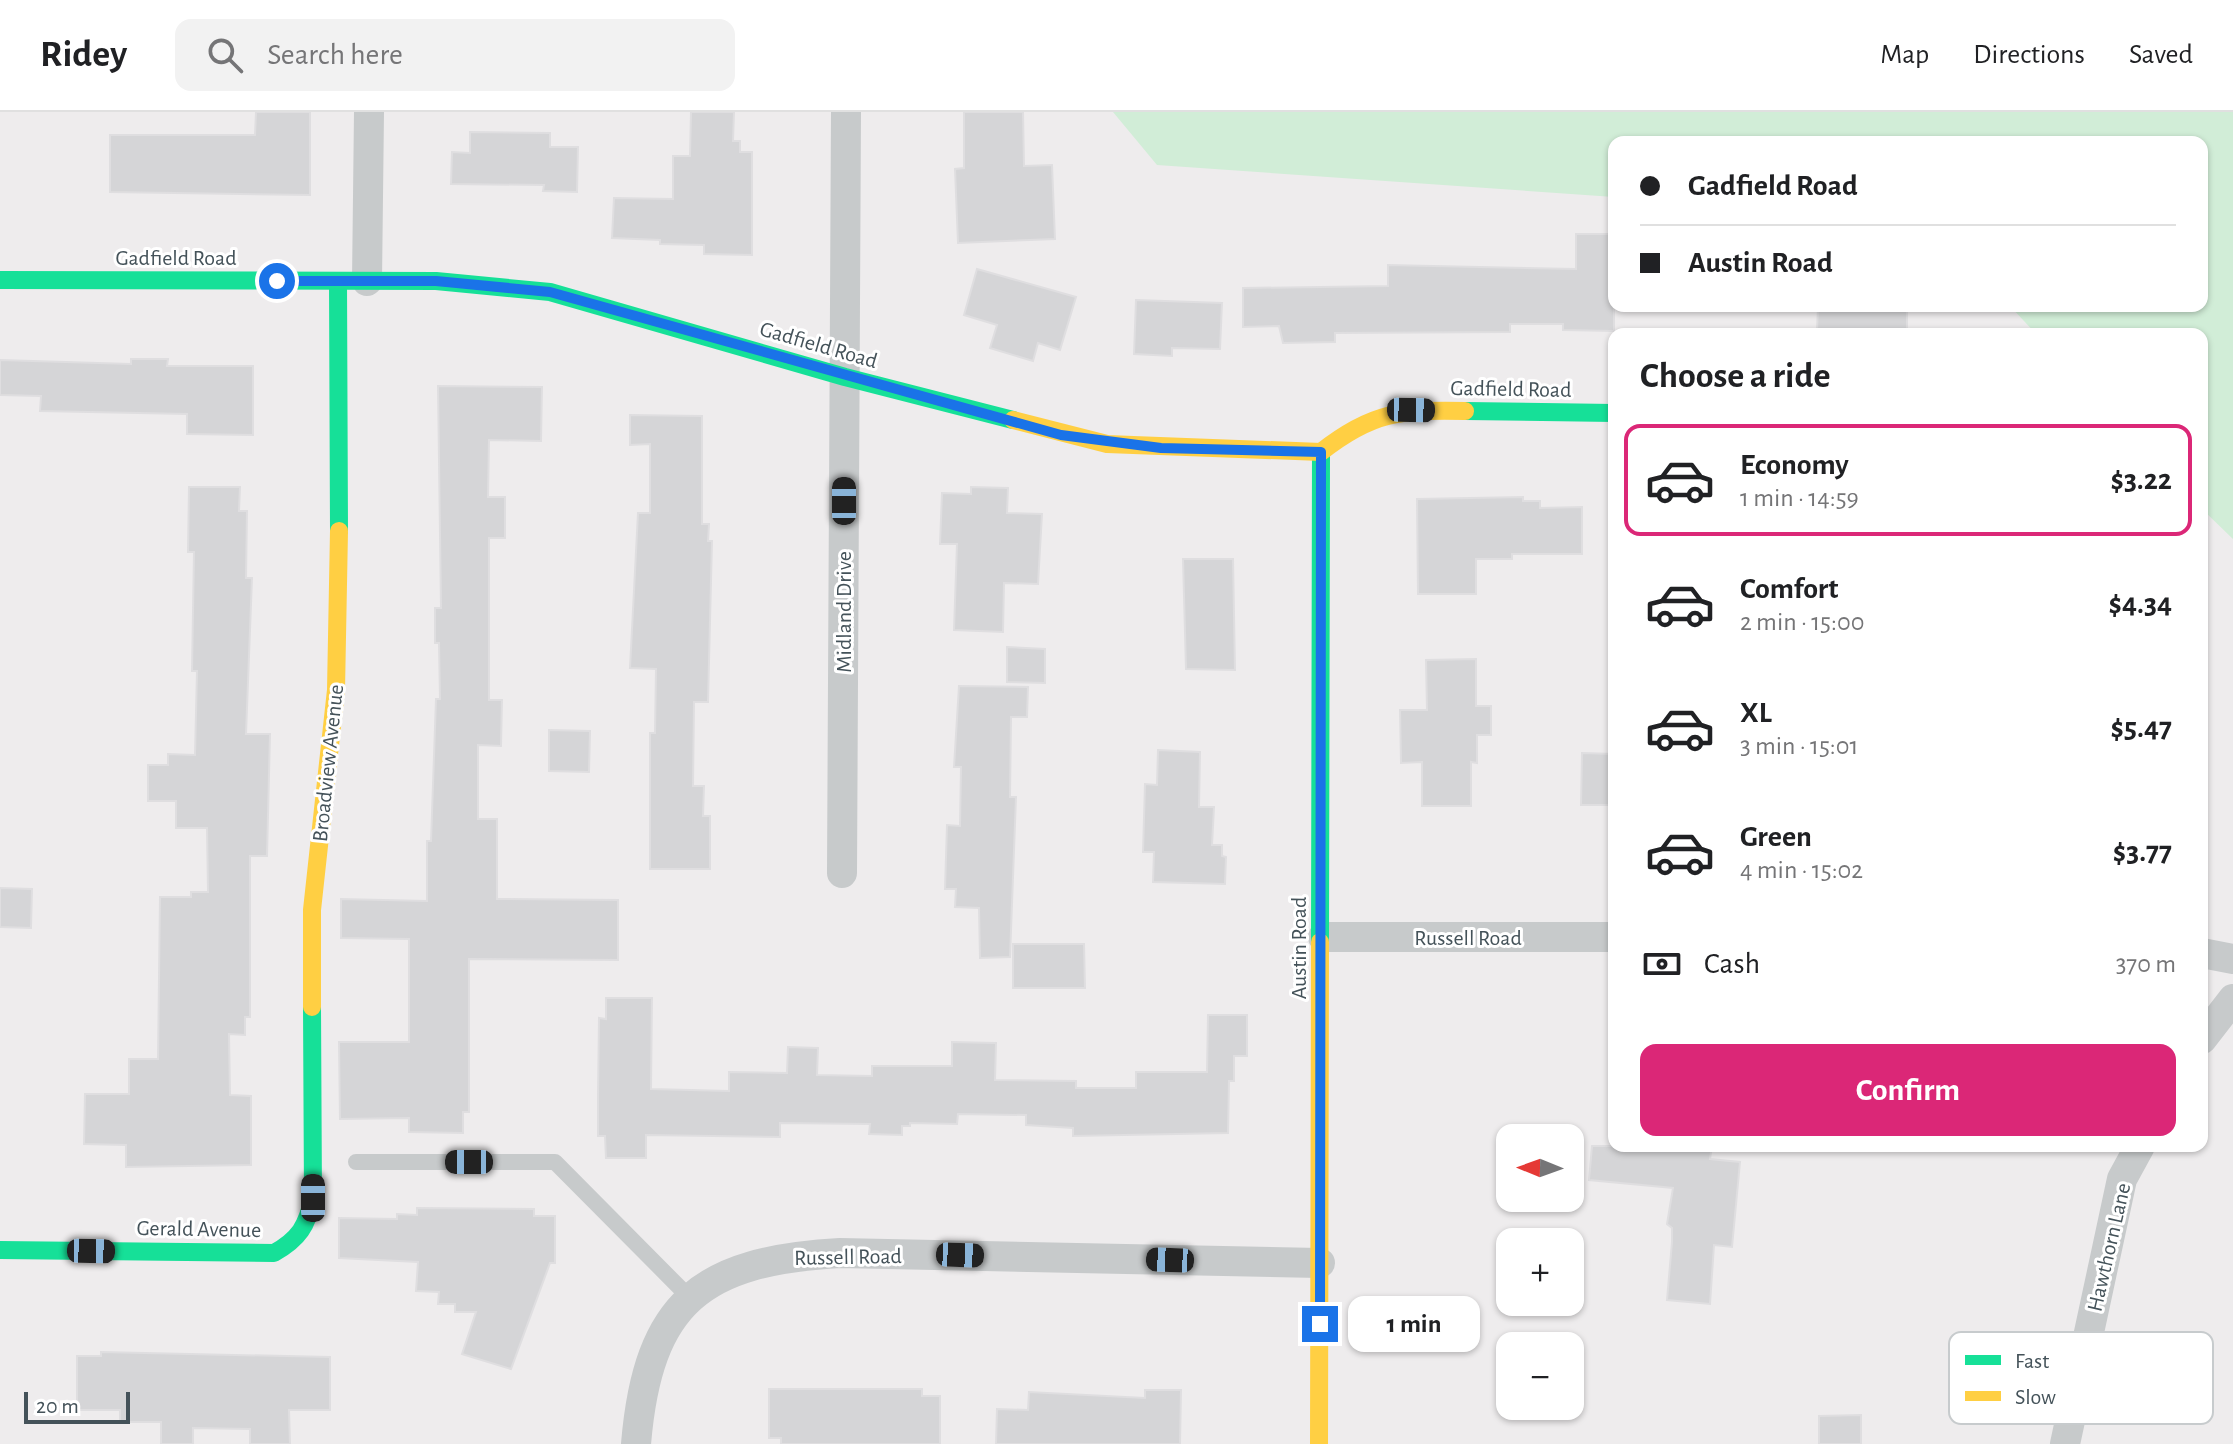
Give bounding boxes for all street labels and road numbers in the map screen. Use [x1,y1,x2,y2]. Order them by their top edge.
street label: Gadfield Road [115,247,237,269]
street label: Gadfield Road [757,318,880,372]
street label: Gadfield Road [1450,377,1572,401]
street label: Midland Drive [833,551,855,673]
street label: Broadview Avenue [309,683,347,843]
street label: Austin Road [1288,897,1310,999]
street label: Russell Road [1414,927,1522,949]
street label: Hawthorn Lane [2084,1181,2134,1314]
street label: Gerald Avenue [137,1217,261,1241]
street label: Russell Road [794,1245,902,1269]

